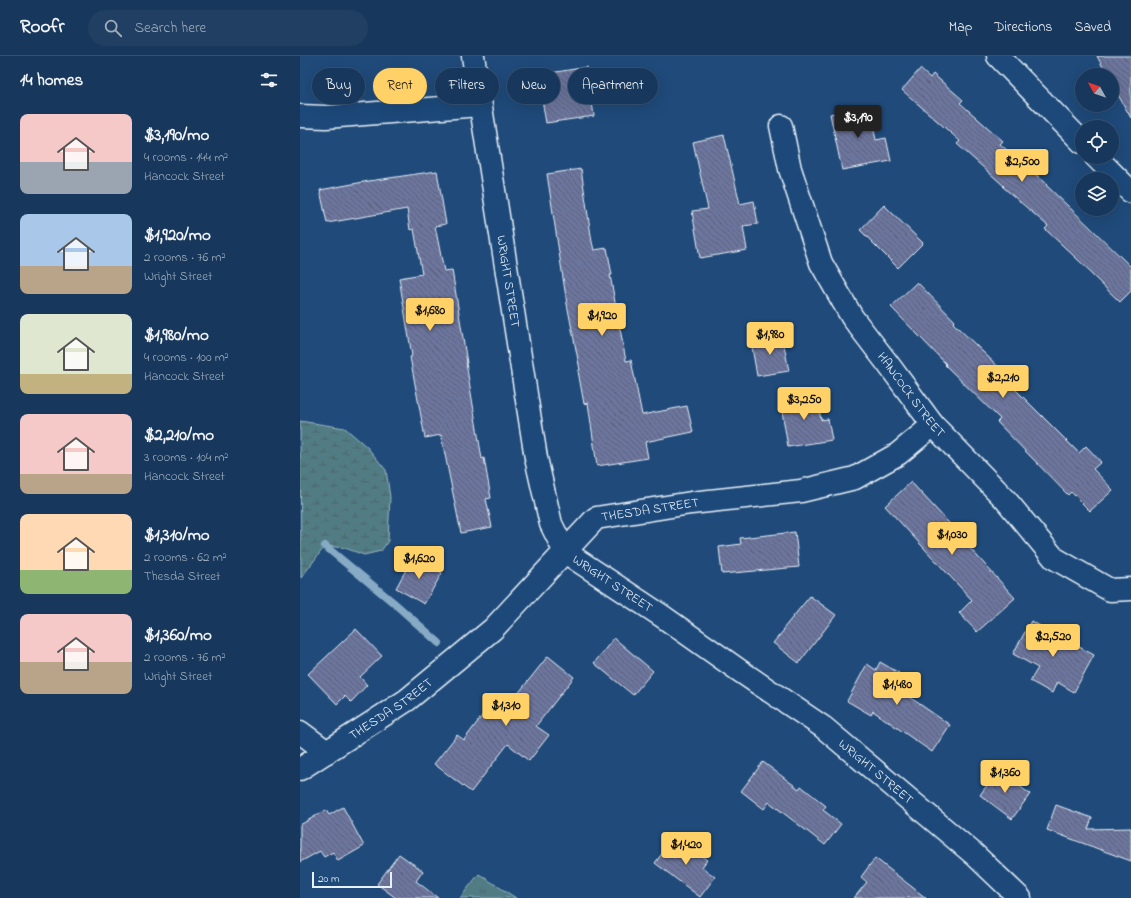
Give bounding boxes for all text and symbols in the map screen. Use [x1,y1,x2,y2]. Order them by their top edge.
search box [88,10,368,46]
text: Roofr [20,14,64,41]
icon: search [102,17,124,39]
text: Search here [134,17,206,39]
text: Map [949,17,972,38]
text: Directions [994,17,1052,38]
text: Saved [1074,17,1111,38]
text: 14 homes [20,68,83,93]
chip: Buy [312,68,365,104]
chip: Rent [373,68,427,104]
chip: Filters [435,68,499,104]
chip: New [507,68,560,104]
chip: Apartment [568,68,658,104]
north arrow [1075,68,1119,112]
map controls [1075,68,1119,216]
icon: filters [258,69,280,91]
pin: $3,190 [825,105,891,139]
text: $3,190 [843,108,873,127]
button: locate [1075,120,1119,164]
text: $3,190/mo [144,123,209,148]
icon: home [52,130,100,178]
text: 4 rooms · 144 m² [144,148,228,167]
pin: $2,500 [989,149,1055,183]
text: $2,500 [1004,152,1040,171]
text: Hancock Street [144,167,225,186]
button: layers [1075,172,1119,216]
text: $1,920/mo [144,223,211,248]
icon: home [52,230,100,278]
street label: WRIGHT STREET [492,234,525,329]
text: 2 rooms · 76 m² [144,248,226,267]
text: Wright Street [144,267,212,286]
pin: $1,680 [397,298,463,332]
text: $1,680 [415,301,445,320]
pin: $1,920 [569,303,635,337]
text: $1,920 [587,306,617,325]
pin: $1,980 [737,322,803,356]
text: $1,980/mo [144,323,209,348]
text: $1,980 [756,325,784,344]
icon: home [52,330,100,378]
text: 4 rooms · 100 m² [144,348,229,367]
street label: HANCOCK STREET [873,348,950,442]
pin: $2,210 [970,365,1036,399]
text: Hancock Street [144,367,225,386]
text: $2,210 [987,368,1019,387]
pin: $3,250 [771,387,837,421]
text: $3,250 [787,390,821,409]
text: $2,210/mo [144,423,214,448]
icon: home [52,430,100,478]
text: 3 rooms · 104 m² [144,448,228,467]
text: Hancock Street [144,467,225,486]
street label: THESDA STREET [600,493,700,527]
pin: $1,030 [919,522,985,556]
text: $1,310/mo [144,523,210,548]
text: $1,030 [937,525,967,544]
icon: home [52,530,100,578]
pin: $1,620 [386,546,452,580]
text: 2 rooms · 62 m² [144,548,227,567]
text: $1,620 [403,549,435,568]
street label: WRIGHT STREET [569,550,657,617]
text: Thesda Street [144,567,220,586]
text: $1,360/mo [144,623,212,648]
pin: $2,520 [1020,624,1086,658]
text: $2,520 [1035,627,1071,646]
icon: home [52,630,100,678]
text: 2 rooms · 76 m² [144,648,226,667]
text: Wright Street [144,667,212,686]
pin: $1,480 [864,672,930,706]
street label: THESDA STREET [345,673,437,745]
text: $1,480 [882,675,912,694]
pin: $1,310 [473,693,539,727]
text: $1,310 [491,696,521,715]
street label: WRIGHT STREET [834,734,918,809]
pin: $1,360 [972,760,1038,794]
text: $1,360 [990,763,1020,782]
pin: $1,420 [653,832,719,866]
text: $1,420 [670,835,702,854]
scale bar [312,870,392,889]
text: 20 m [318,871,340,887]

